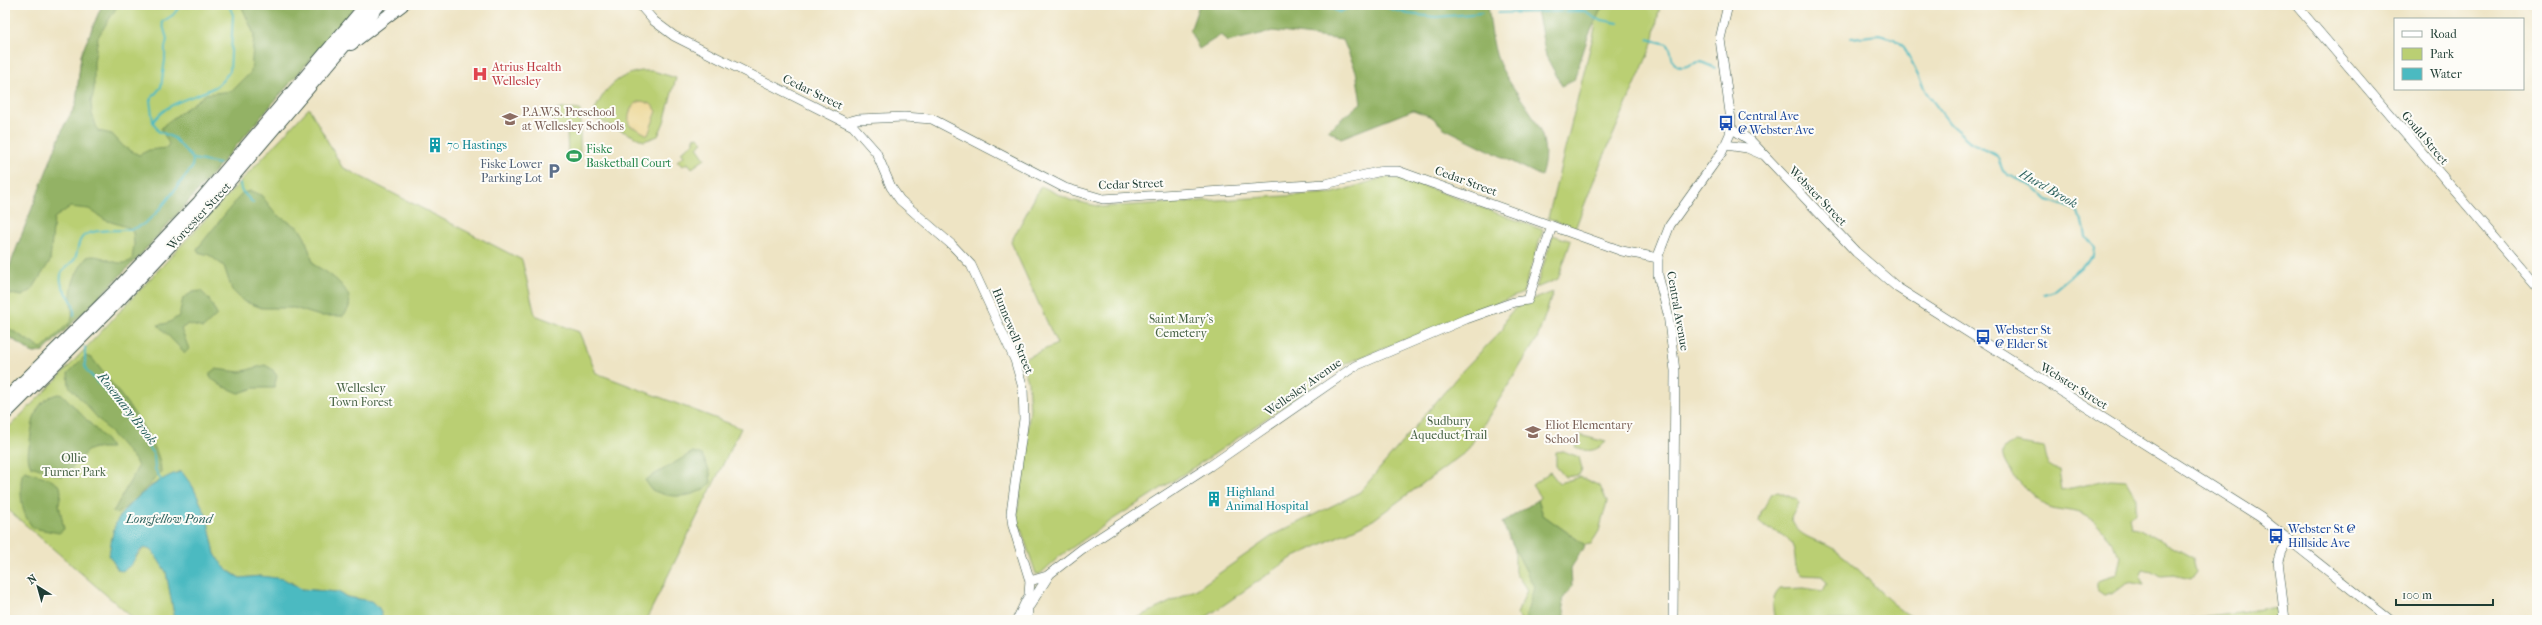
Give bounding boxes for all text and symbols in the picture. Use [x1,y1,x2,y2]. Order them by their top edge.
legend [2394,18,2524,90]
text: Road [2430,27,2457,41]
text: Park [2430,47,2455,61]
place label: Atrius Health Wellesley [491,60,562,88]
hospital icon: Atrius Health Wellesley [471,65,489,83]
text: Water [2429,67,2463,81]
street label: Cedar Street [781,71,846,113]
place label: P.A.W.S. Preschool at Wellesley Schools [522,105,625,133]
street label: Gould Street [2399,108,2452,168]
place label: Central Ave @ Webster Ave [1738,109,1814,137]
school or university icon: P.A.W.S. Preschool at Wellesley Schools [501,110,519,128]
bus stop icon: Central Ave @ Webster Ave [1717,114,1735,132]
building icon: 70 Hastings [426,136,444,154]
place label: 70 Hastings [447,138,508,152]
place label: Fiske Basketball Court [586,142,672,170]
sports icon: Fiske Basketball Court [565,147,583,165]
place label: Fiske Lower Parking Lot [480,157,543,185]
parking icon: Fiske Lower Parking Lot [545,162,563,180]
street label: Cedar Street [1433,163,1500,199]
street label: Webster Street [1785,163,1850,229]
water label: Hurd Brook [2016,165,2081,211]
street label: Cedar Street [1098,176,1165,192]
street label: Worcester Street [163,179,234,253]
street label: Central Avenue [1664,270,1692,352]
street label: Hunnewell Street [989,286,1037,377]
park label: Saint Mary's Cemetery [1149,312,1214,340]
place label: Webster St @ Elder St [1994,323,2052,351]
bus stop icon: Webster St @ Elder St [1974,328,1992,346]
street label: Wellesley Avenue [1261,355,1344,419]
street label: Webster Street [2037,359,2111,413]
water label: Rosemary Brook [94,368,161,448]
park label: Wellesley Town Forest [329,381,393,409]
park label: Sudbury Aqueduct Trail [1410,414,1488,442]
place label: Eliot Elementary School [1545,418,1633,446]
school or university icon: Eliot Elementary School [1524,423,1542,441]
park label: Ollie Turner Park [42,451,107,479]
place label: Highland Animal Hospital [1225,485,1309,513]
building icon: Highland Animal Hospital [1205,490,1223,508]
water label: Longfellow Pond [125,511,215,526]
place label: Webster St @ Hillside Ave [2287,522,2356,550]
bus stop icon: Webster St @ Hillside Ave [2267,527,2285,545]
north arrow [18,567,58,607]
text: N [25,571,40,587]
scale bar [2396,581,2493,607]
text: 100 m [2402,588,2432,602]

